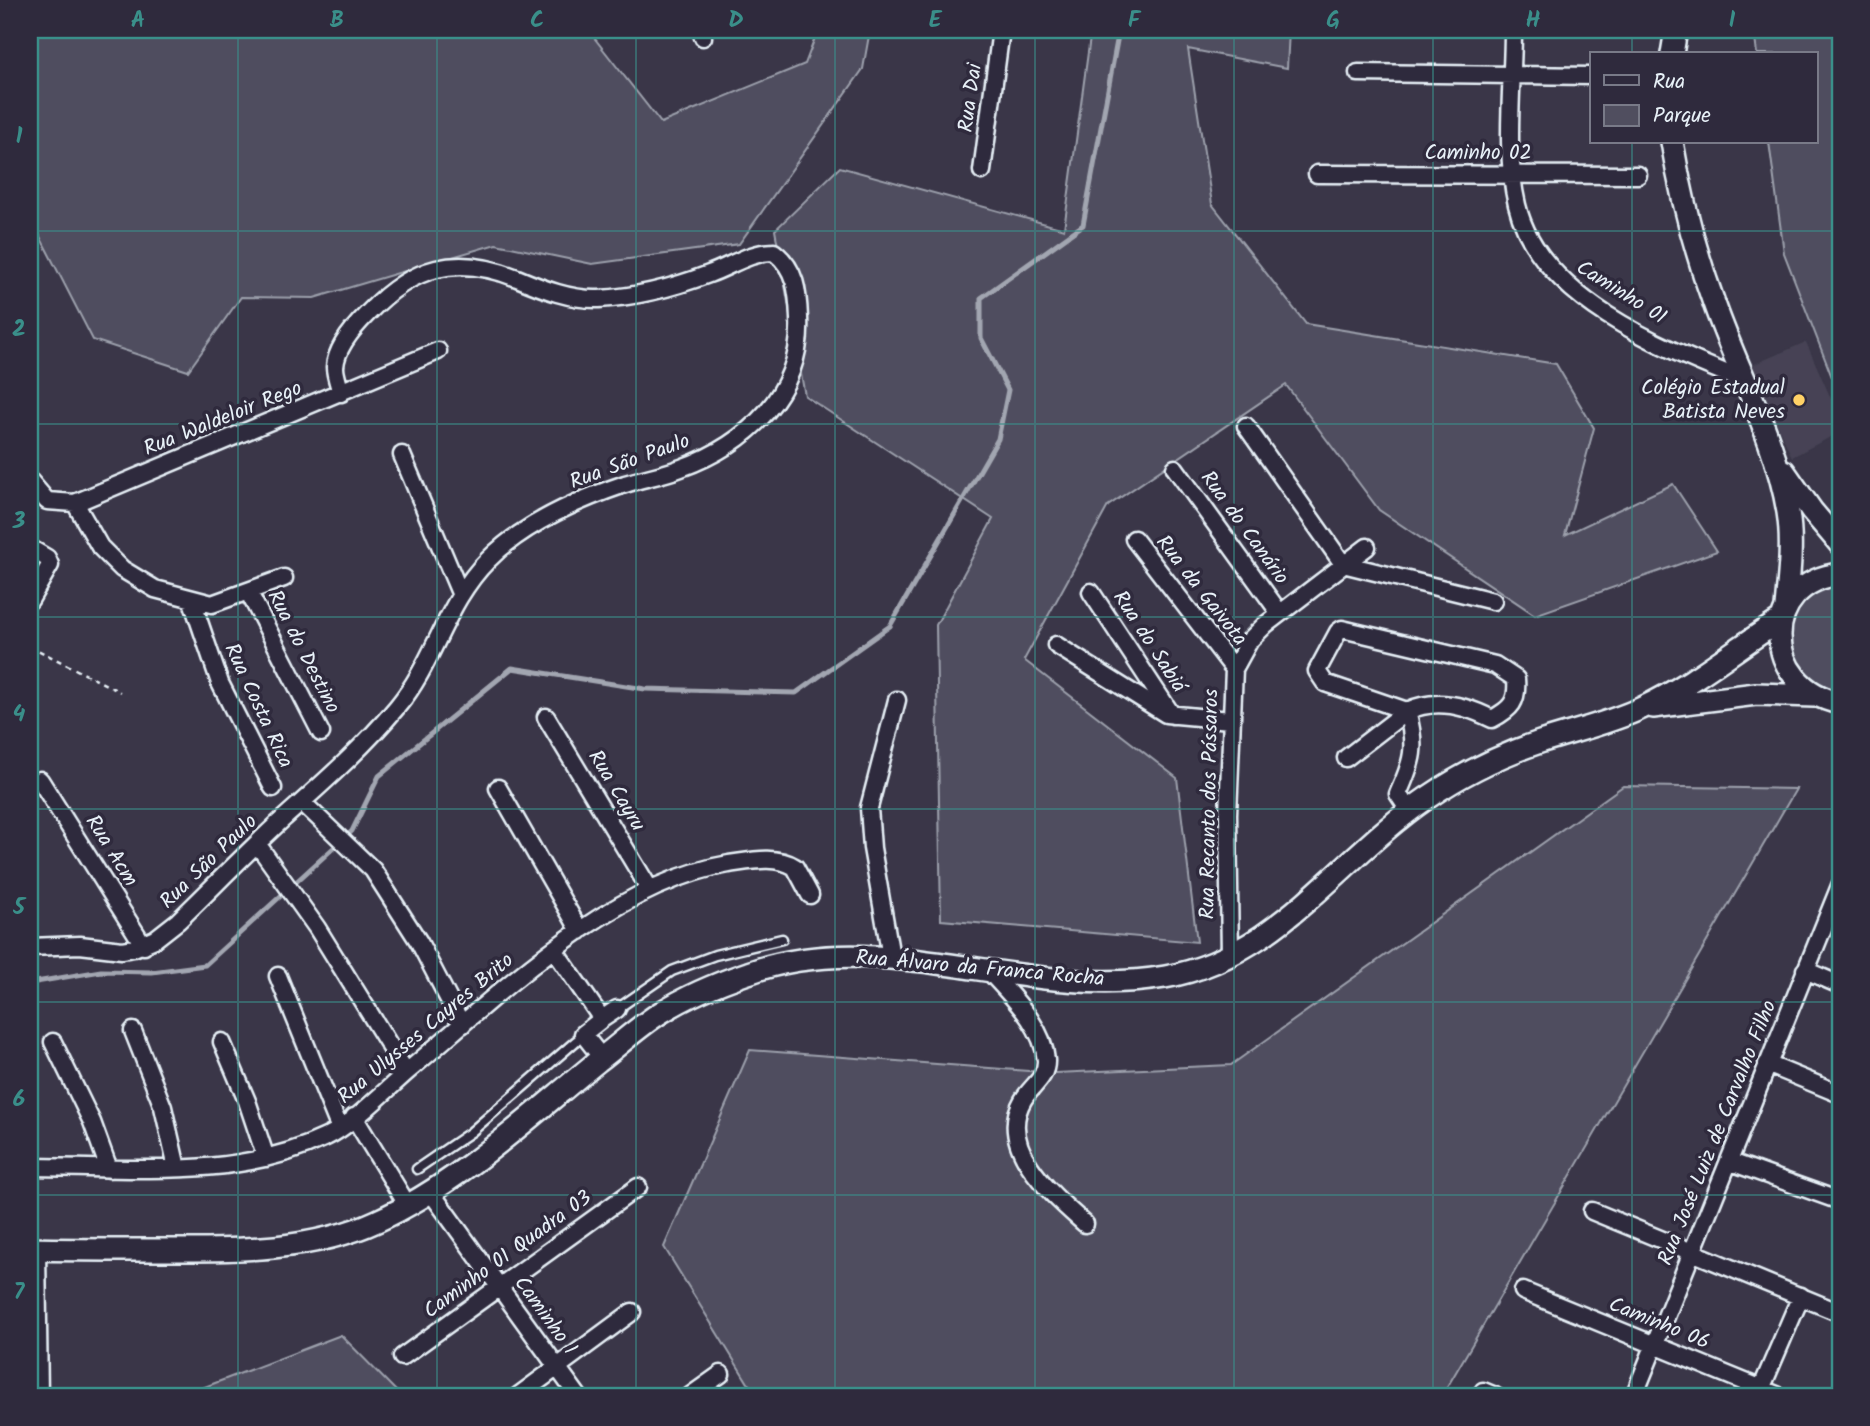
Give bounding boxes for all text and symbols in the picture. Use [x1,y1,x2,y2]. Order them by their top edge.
text: A [131,3,145,39]
text: B [330,3,344,39]
text: C [530,3,544,39]
text: D [728,3,744,39]
text: E [929,3,943,39]
text: F [1128,3,1142,39]
text: G [1326,3,1340,39]
text: H [1526,3,1541,39]
text: I [1728,3,1736,39]
legend [1590,52,1818,144]
street label: Rua Dai [950,61,992,134]
text: Rua [1653,66,1685,99]
text: Parque [1653,100,1711,133]
text: 1 [16,119,23,155]
street label: Caminho 02 [1424,137,1532,170]
street label: Caminho 01 [1569,252,1673,334]
text: 2 [12,312,26,348]
street label: Rua Waldeloir Rego [139,372,307,466]
place label: Colégio Estadual Batista Neves [1641,372,1785,429]
marker: Colégio Estadual Batista Neves [1791,392,1807,408]
street label: Rua São Paulo [565,425,695,499]
street label: Rua do Canário [1191,464,1297,592]
text: 3 [12,504,26,540]
street label: Rua da Gaivota [1147,528,1255,654]
street label: Rua do Destino [258,584,348,720]
street label: Rua do Sabiá [1104,584,1196,701]
street label: Rua Costa Rica [215,638,301,774]
street label: Rua Recanto dos Pássaros [1191,688,1229,920]
text: 4 [13,697,26,733]
street label: Rua Cayru [579,744,653,838]
street label: Rua São Paulo [152,806,266,918]
street label: Rua Acm [76,809,146,893]
text: 5 [12,890,27,926]
street label: Rua Álvaro da Franca Rocha [854,942,1106,996]
street label: Rua Ulysses Cayres Brito [330,945,522,1113]
street label: Rua José Luiz de Carvalho Filho [1650,995,1786,1271]
text: 6 [13,1082,25,1118]
street label: Caminho 01 Quadra 03 [417,1182,599,1328]
street label: Caminho 1 [505,1269,585,1363]
text: 7 [14,1275,26,1311]
street label: Caminho 06 [1603,1289,1715,1359]

